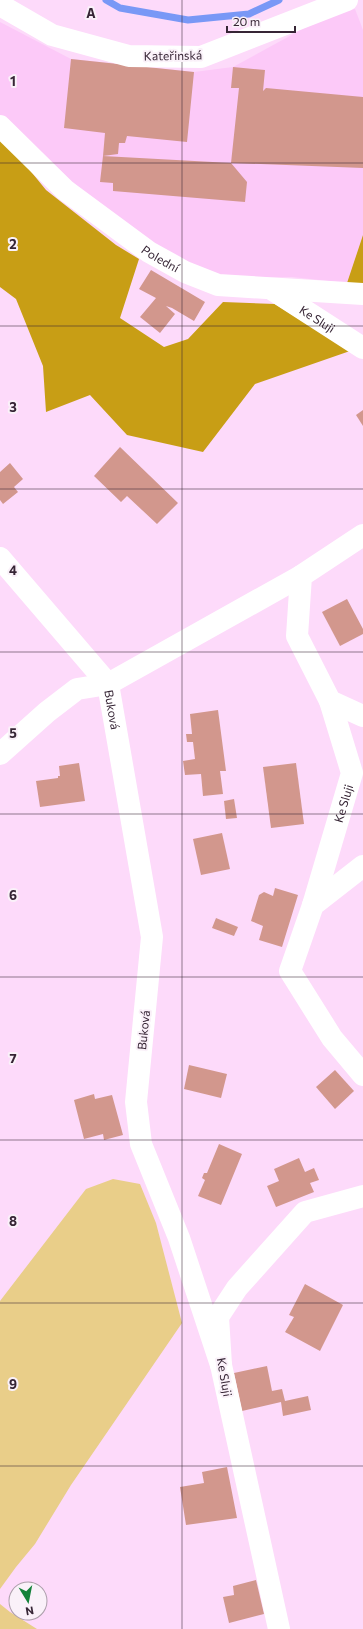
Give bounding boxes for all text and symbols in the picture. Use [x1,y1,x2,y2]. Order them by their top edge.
text: A [86,5,96,21]
scale bar [227,8,295,34]
text: 20 m [233,14,260,28]
street label: Kateřinská [144,47,202,63]
text: 1 [10,73,16,89]
text: 2 [9,236,17,252]
street label: Polední [139,242,183,275]
street label: Ke Sluji [297,302,338,335]
text: 3 [9,399,17,415]
text: 4 [9,562,17,578]
street label: Buková [102,689,123,731]
text: 5 [9,725,17,741]
street label: Ke Sluji [331,783,355,824]
text: 6 [9,887,17,903]
street label: Buková [134,1009,152,1051]
text: 7 [9,1050,17,1066]
text: 8 [9,1213,17,1229]
street label: Ke Sluji [215,1356,235,1398]
text: 9 [9,1376,17,1392]
north arrow [8,1581,48,1621]
text: N [25,1604,35,1618]

